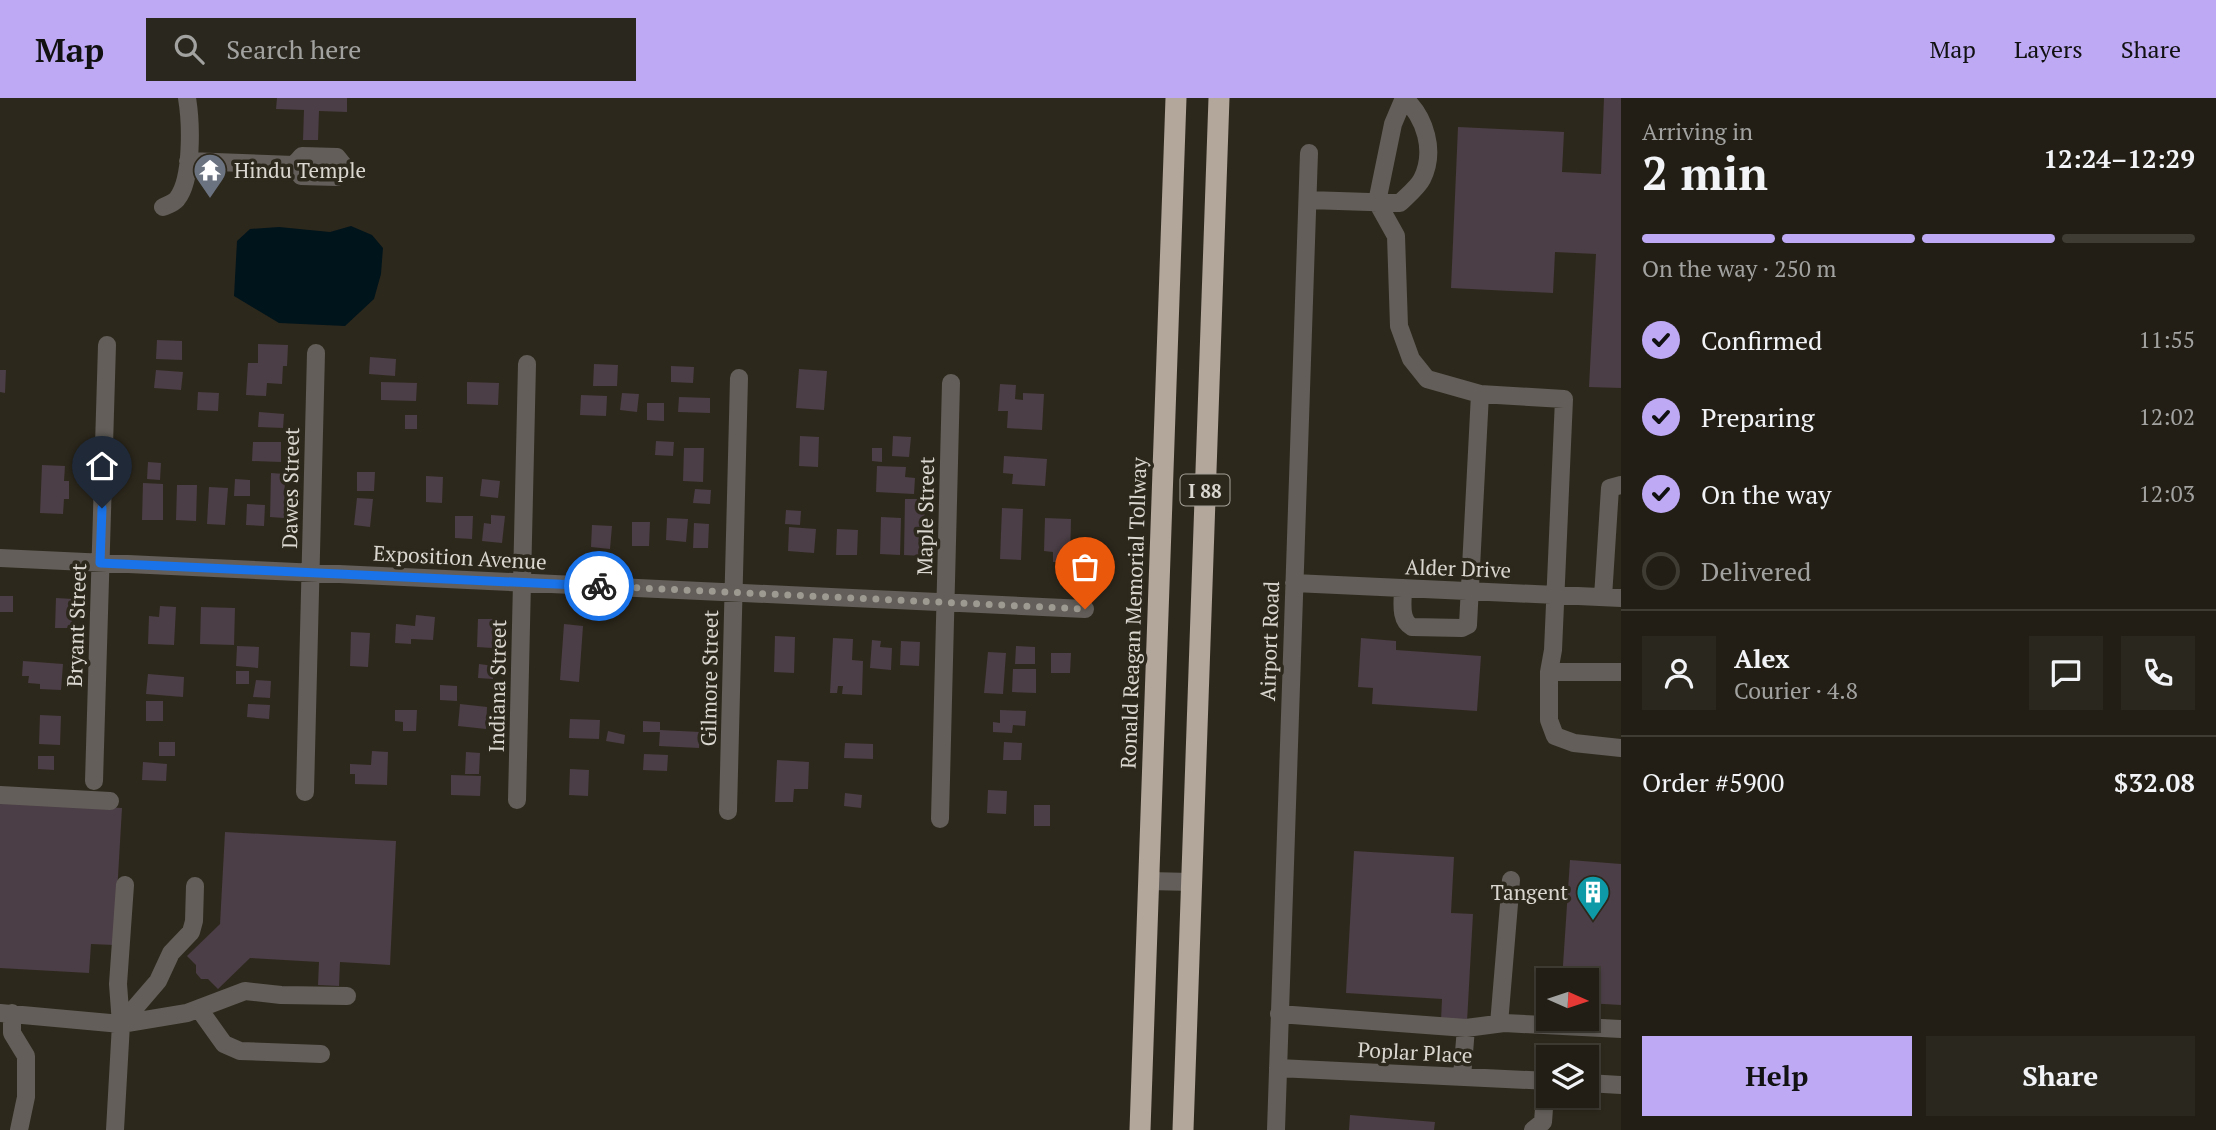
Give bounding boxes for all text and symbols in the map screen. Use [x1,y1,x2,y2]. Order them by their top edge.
search box [146,18,636,81]
text: Map [35,28,104,71]
icon: search [170,30,208,68]
text: Search here [226,32,361,66]
text: Map [1929,33,1976,65]
text: Layers [2014,33,2083,65]
text: Share [2121,33,2181,65]
text: Arriving in [1642,116,1753,147]
text: 12:24–12:29 [2043,141,2195,175]
text: 2 min [1642,142,1768,203]
temple icon: Hindu Temple [191,151,229,200]
place label: Hindu Temple [234,156,366,184]
text: On the way · 250 m [1642,253,1836,284]
icon: check [1642,321,1680,359]
text: Confirmed [1701,323,1822,357]
text: 11:55 [2138,324,2195,355]
icon: check [1642,398,1680,436]
text: Preparing [1701,400,1814,434]
text: 12:02 [2138,401,2195,432]
street label: Dawes Street [275,427,305,549]
pin [72,436,132,508]
icon: home [83,447,121,485]
street label: Maple Street [910,456,940,576]
street label: Ronald Reagan Memorial Tollway [1114,456,1152,769]
road number: I 88 [1180,474,1230,506]
icon: check [1642,475,1680,513]
text: On the way [1701,477,1832,511]
text: 12:03 [2138,478,2195,509]
pin [1055,537,1115,609]
street label: Exposition Avenue [373,538,547,576]
icon: bag [1066,548,1104,586]
courier [564,551,634,621]
street label: Alder Drive [1404,552,1512,584]
text: Delivered [1701,554,1811,588]
street label: Bryant Street [60,562,92,687]
icon: bike [580,567,618,605]
street label: Airport Road [1253,580,1285,701]
street label: Gilmore Street [694,609,724,747]
street label: Indiana Street [482,619,512,753]
button: person [1642,636,1716,710]
button: chat [2029,636,2103,710]
button: phone [2121,636,2195,710]
text: Alex [1734,641,1790,675]
text: Courier · 4.8 [1734,675,1858,706]
text: Order #5900 [1642,765,1784,799]
text: $32.08 [2114,765,2195,799]
building icon: Tangent [1574,873,1612,922]
place label: Tangent [1491,878,1568,906]
north arrow [1536,968,1600,1031]
map controls [1536,968,1599,1108]
street label: Poplar Place [1357,1035,1473,1069]
button: Help [1642,1036,1912,1116]
button: Share [1926,1036,2195,1116]
button: layers [1536,1045,1599,1108]

